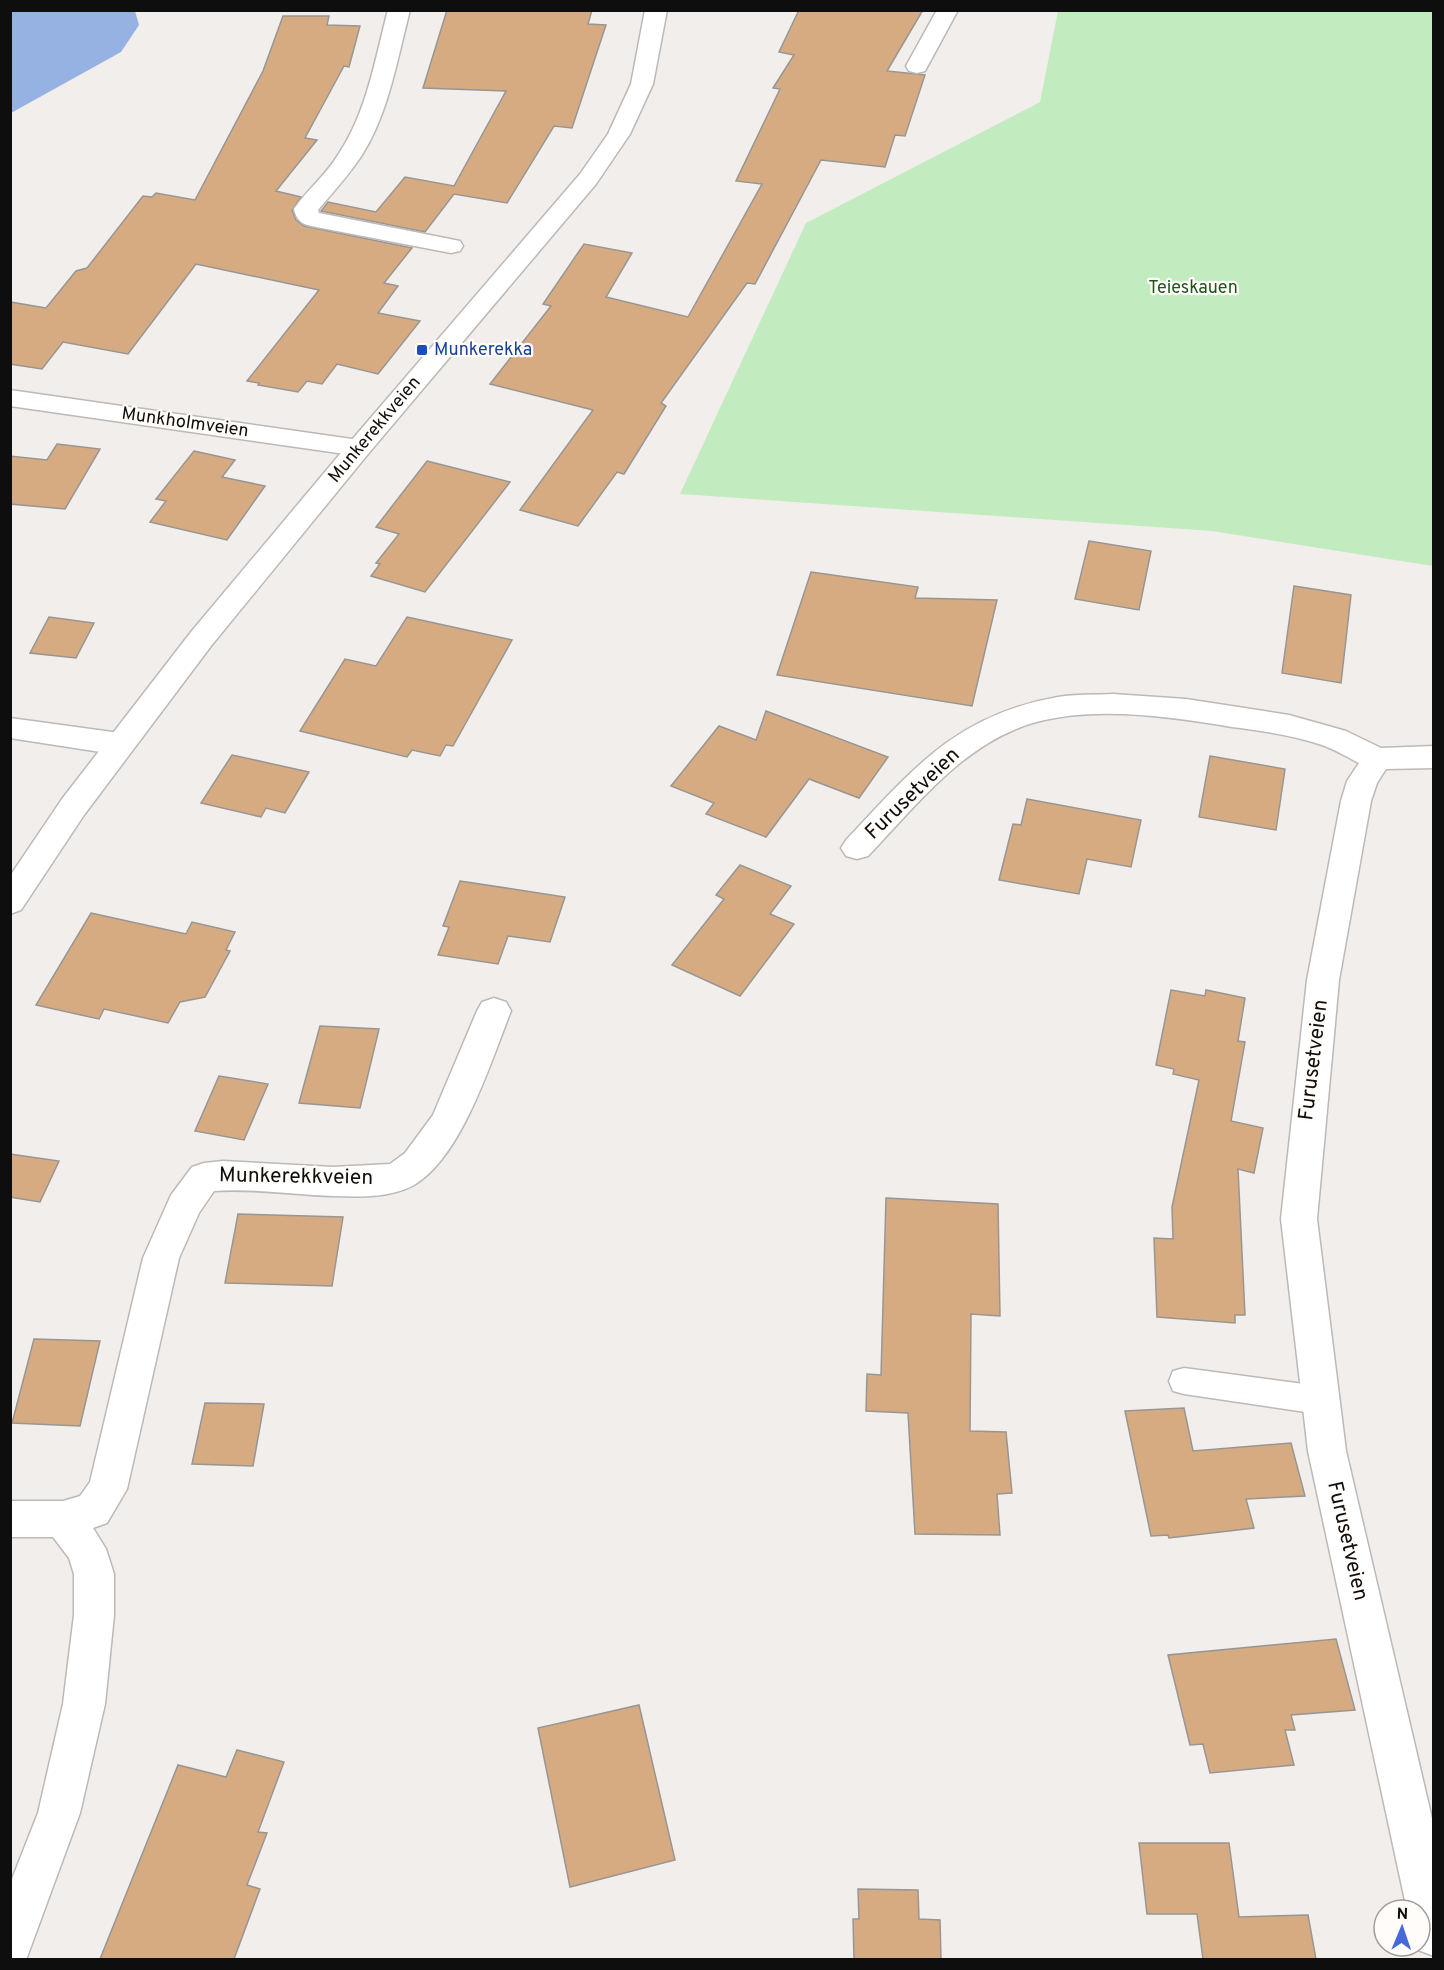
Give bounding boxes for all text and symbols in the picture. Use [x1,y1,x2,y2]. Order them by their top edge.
park label: Teieskauen [1148,277,1238,300]
place label: Munkerekka [434,339,532,362]
marker: Munkerekka [415,343,429,357]
street label: Munkerekkveien [324,372,426,488]
street label: Munkholmveien [120,403,250,443]
street label: Furusetveien [860,742,966,846]
street label: Furusetveien [1293,998,1335,1122]
street label: Munkerekkveien [219,1162,373,1192]
street label: Furusetveien [1320,1479,1374,1603]
north arrow [1372,1898,1432,1958]
text: N [1396,1905,1409,1925]

